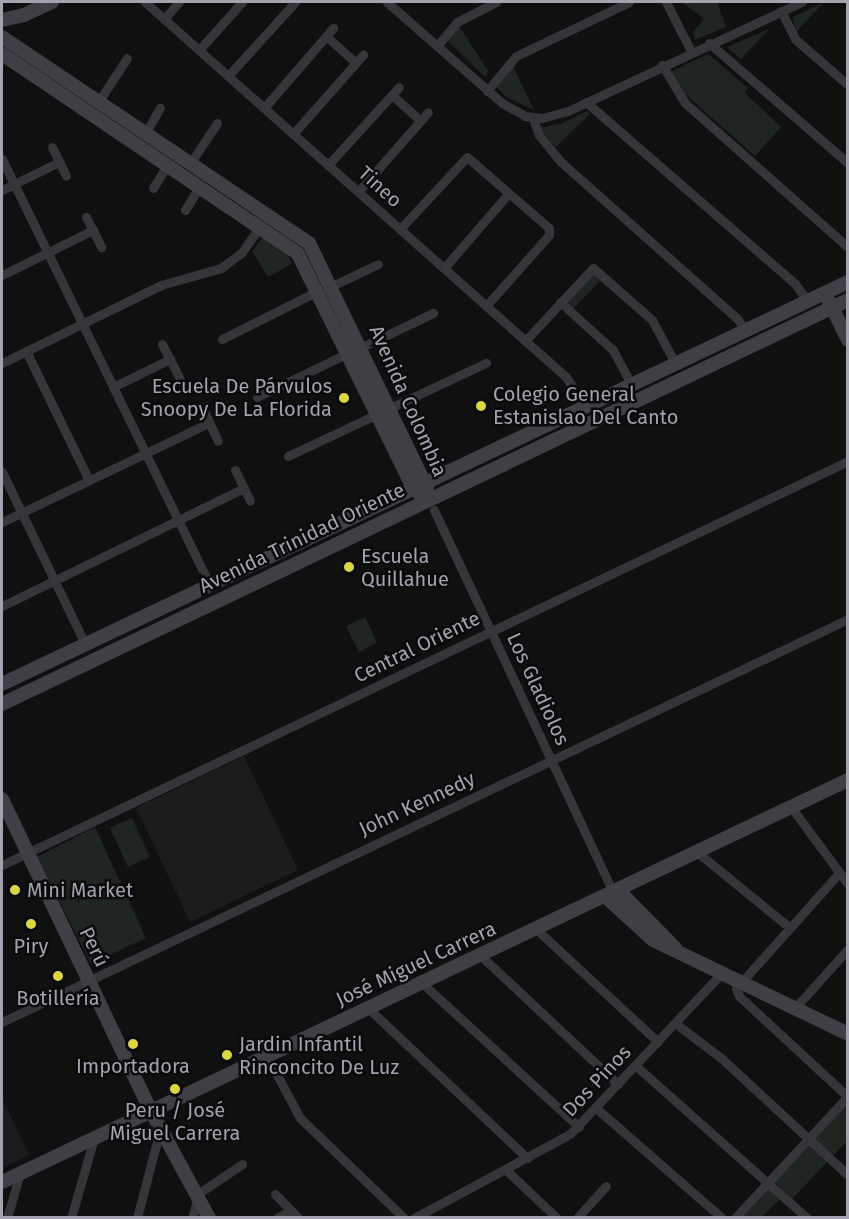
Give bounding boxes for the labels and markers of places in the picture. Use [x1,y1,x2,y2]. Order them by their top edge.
place label: Escuela De Párvulos Snoopy De La Florida [141,374,332,421]
place label: Colegio General Estanislao Del Canto [493,382,678,429]
marker: Escuela De Párvulos Snoopy De La Florida [337,391,351,405]
marker: Colegio General Estanislao Del Canto [474,399,488,413]
place label: Escuela Quillahue [361,544,449,591]
marker: Escuela Quillahue [342,560,356,574]
place label: Mini Market [27,878,133,902]
marker: Mini Market [8,883,22,897]
marker: Piry [24,917,38,931]
place label: Piry [14,934,48,958]
marker: Botillería [51,969,65,983]
place label: Botillería [16,986,100,1010]
place label: Jardin Infantil Rinconcito De Luz [239,1032,399,1079]
marker: Importadora [126,1037,140,1051]
marker: Jardin Infantil Rinconcito De Luz [220,1048,234,1062]
place label: Importadora [76,1054,190,1078]
marker: Peru / José Miguel Carrera [168,1082,182,1096]
place label: Peru / José Miguel Carrera [110,1098,240,1145]

